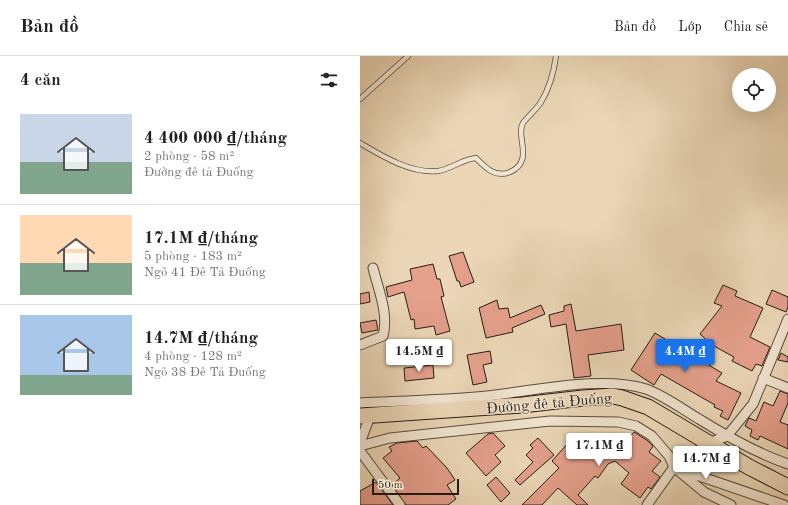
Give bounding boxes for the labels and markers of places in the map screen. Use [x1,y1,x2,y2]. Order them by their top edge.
pin: 14.5M ₫ [382,339,456,373]
pin: 4.4M ₫ [652,339,718,373]
pin: 17.1M ₫ [562,433,636,467]
pin: 14.7M ₫ [669,446,743,480]

